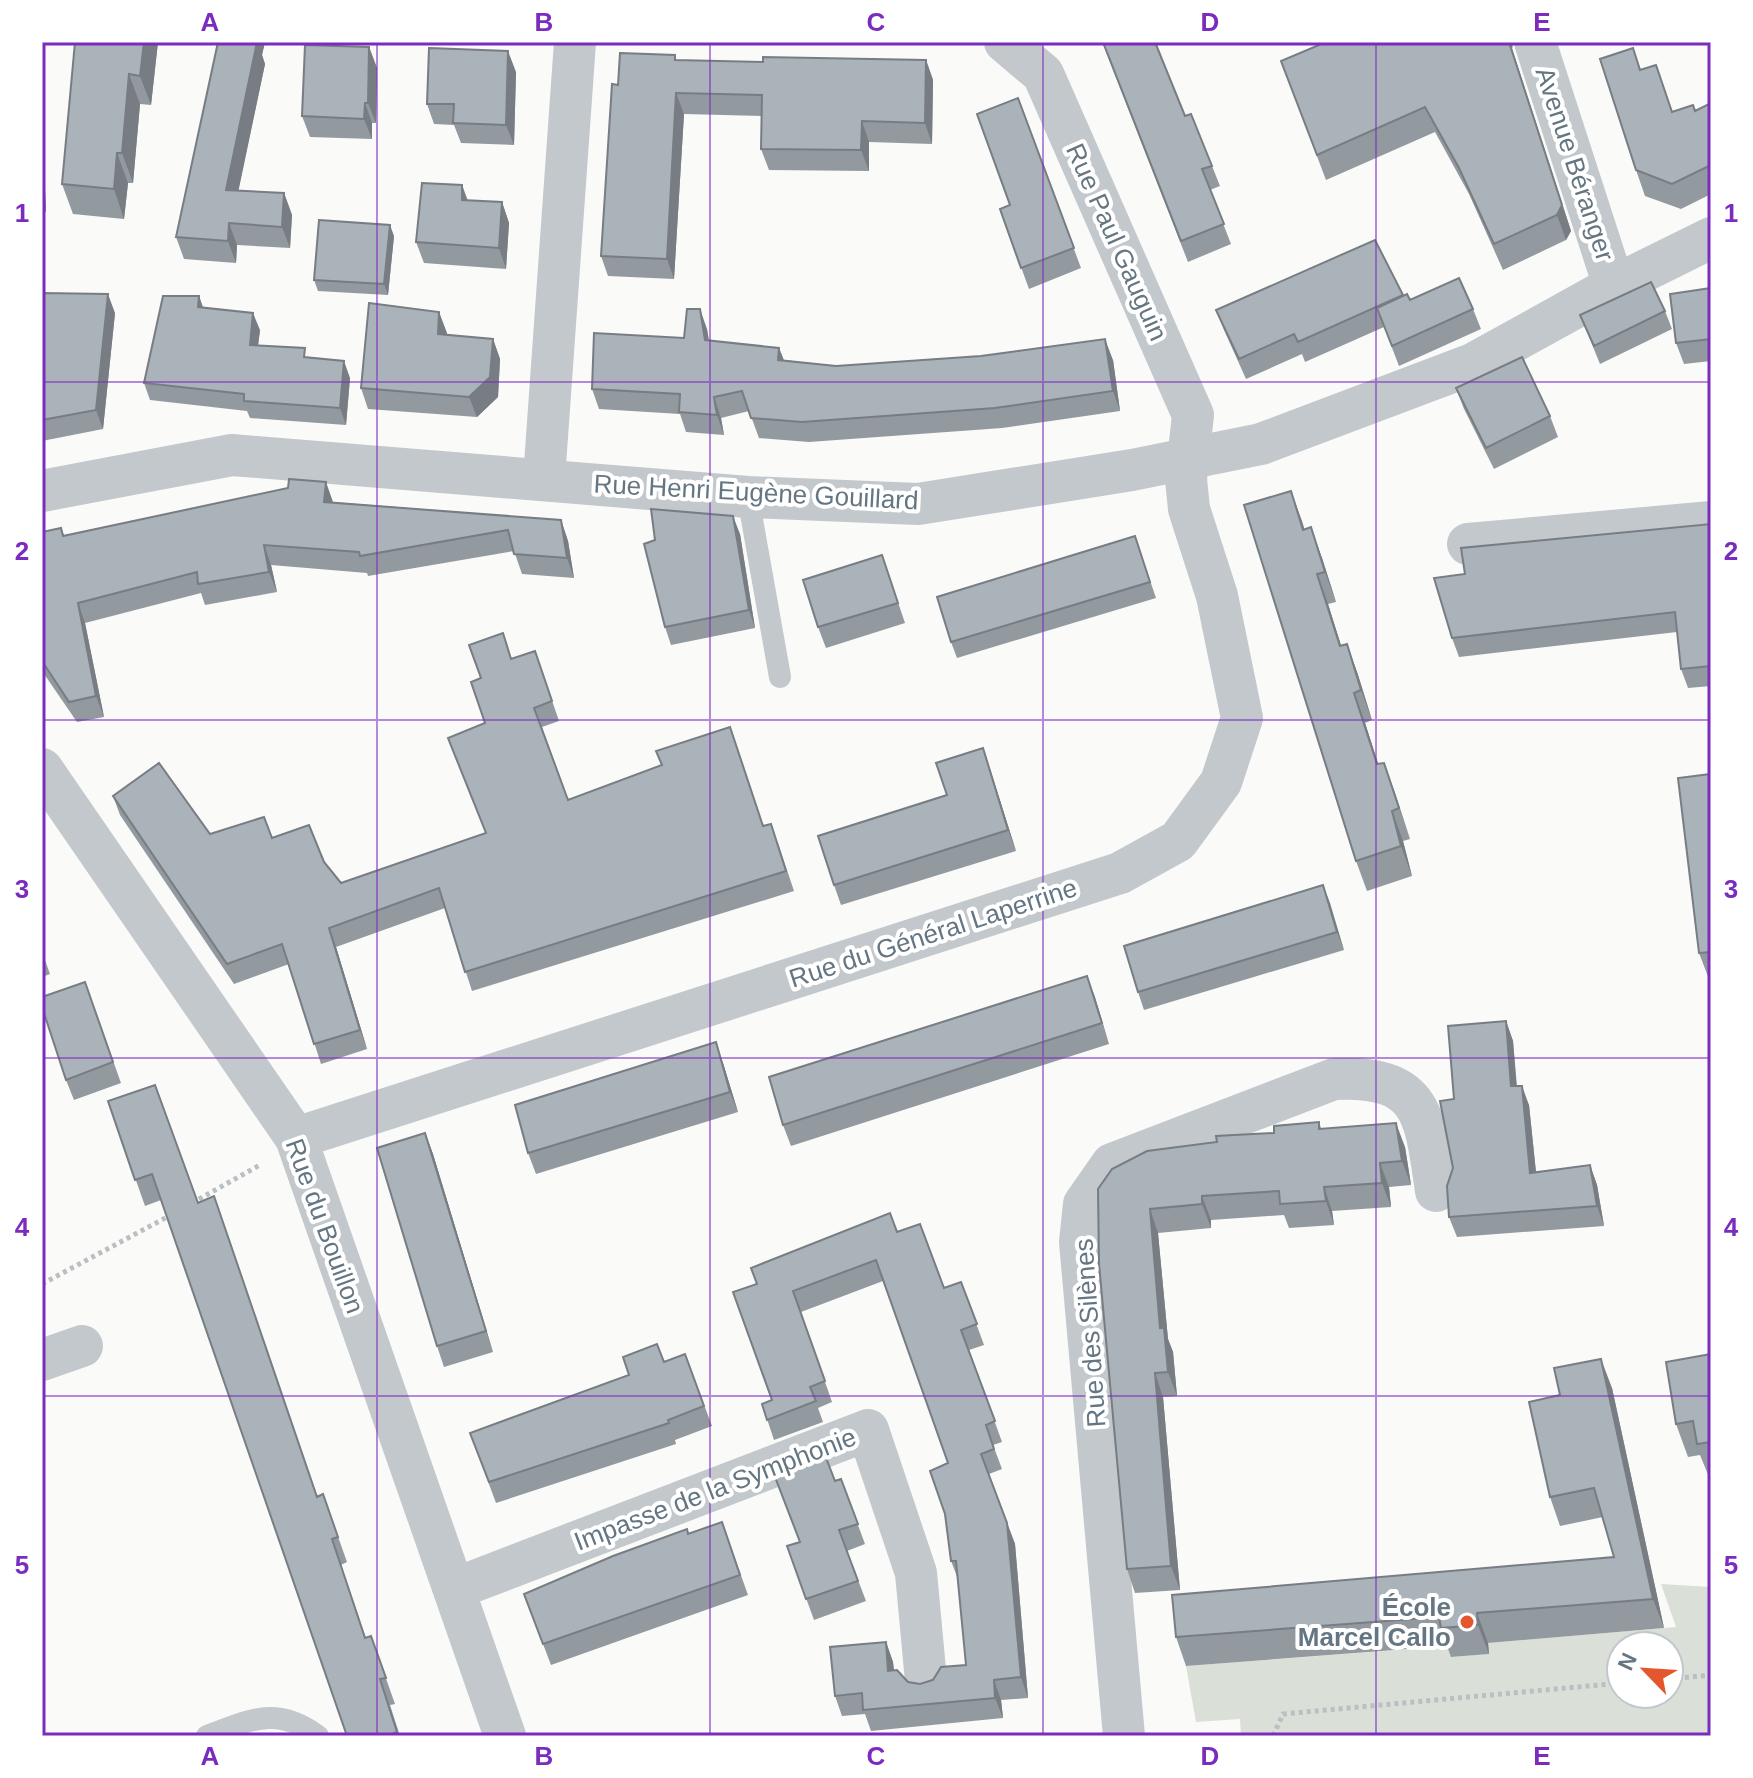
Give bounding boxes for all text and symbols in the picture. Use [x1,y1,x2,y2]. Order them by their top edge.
text: A [201,7,220,37]
text: B [535,7,553,37]
text: C [867,7,886,37]
text: D [1201,7,1219,37]
text: E [1533,7,1551,37]
street label: Avenue Béranger [1530,63,1621,265]
street label: Rue Paul Gauguin [1060,139,1174,345]
text: 1 [15,198,29,228]
text: 1 [1724,198,1738,228]
street label: Rue Henri Eugène Gouillard [593,469,919,515]
text: 2 [15,536,29,566]
text: 2 [1724,536,1738,566]
street label: Rue du Général Laperrine [785,872,1081,994]
text: 3 [15,874,29,904]
text: 3 [1724,874,1738,904]
street label: Rue du Bouillon [280,1135,370,1317]
text: 4 [15,1212,30,1242]
text: 4 [1724,1212,1739,1242]
street label: Rue des Silènes [1068,1238,1112,1428]
street label: Impasse de la Symphonie [570,1421,860,1557]
text: 5 [15,1550,29,1580]
text: 5 [1724,1550,1738,1580]
place label: École Marcel Callo [1298,1592,1451,1652]
marker: École Marcel Callo [1458,1613,1476,1631]
north arrow [1605,1630,1685,1710]
text: N [1613,1649,1642,1674]
text: A [201,1741,220,1771]
text: B [535,1741,553,1771]
text: C [867,1741,886,1771]
text: D [1201,1741,1219,1771]
text: E [1533,1741,1551,1771]

